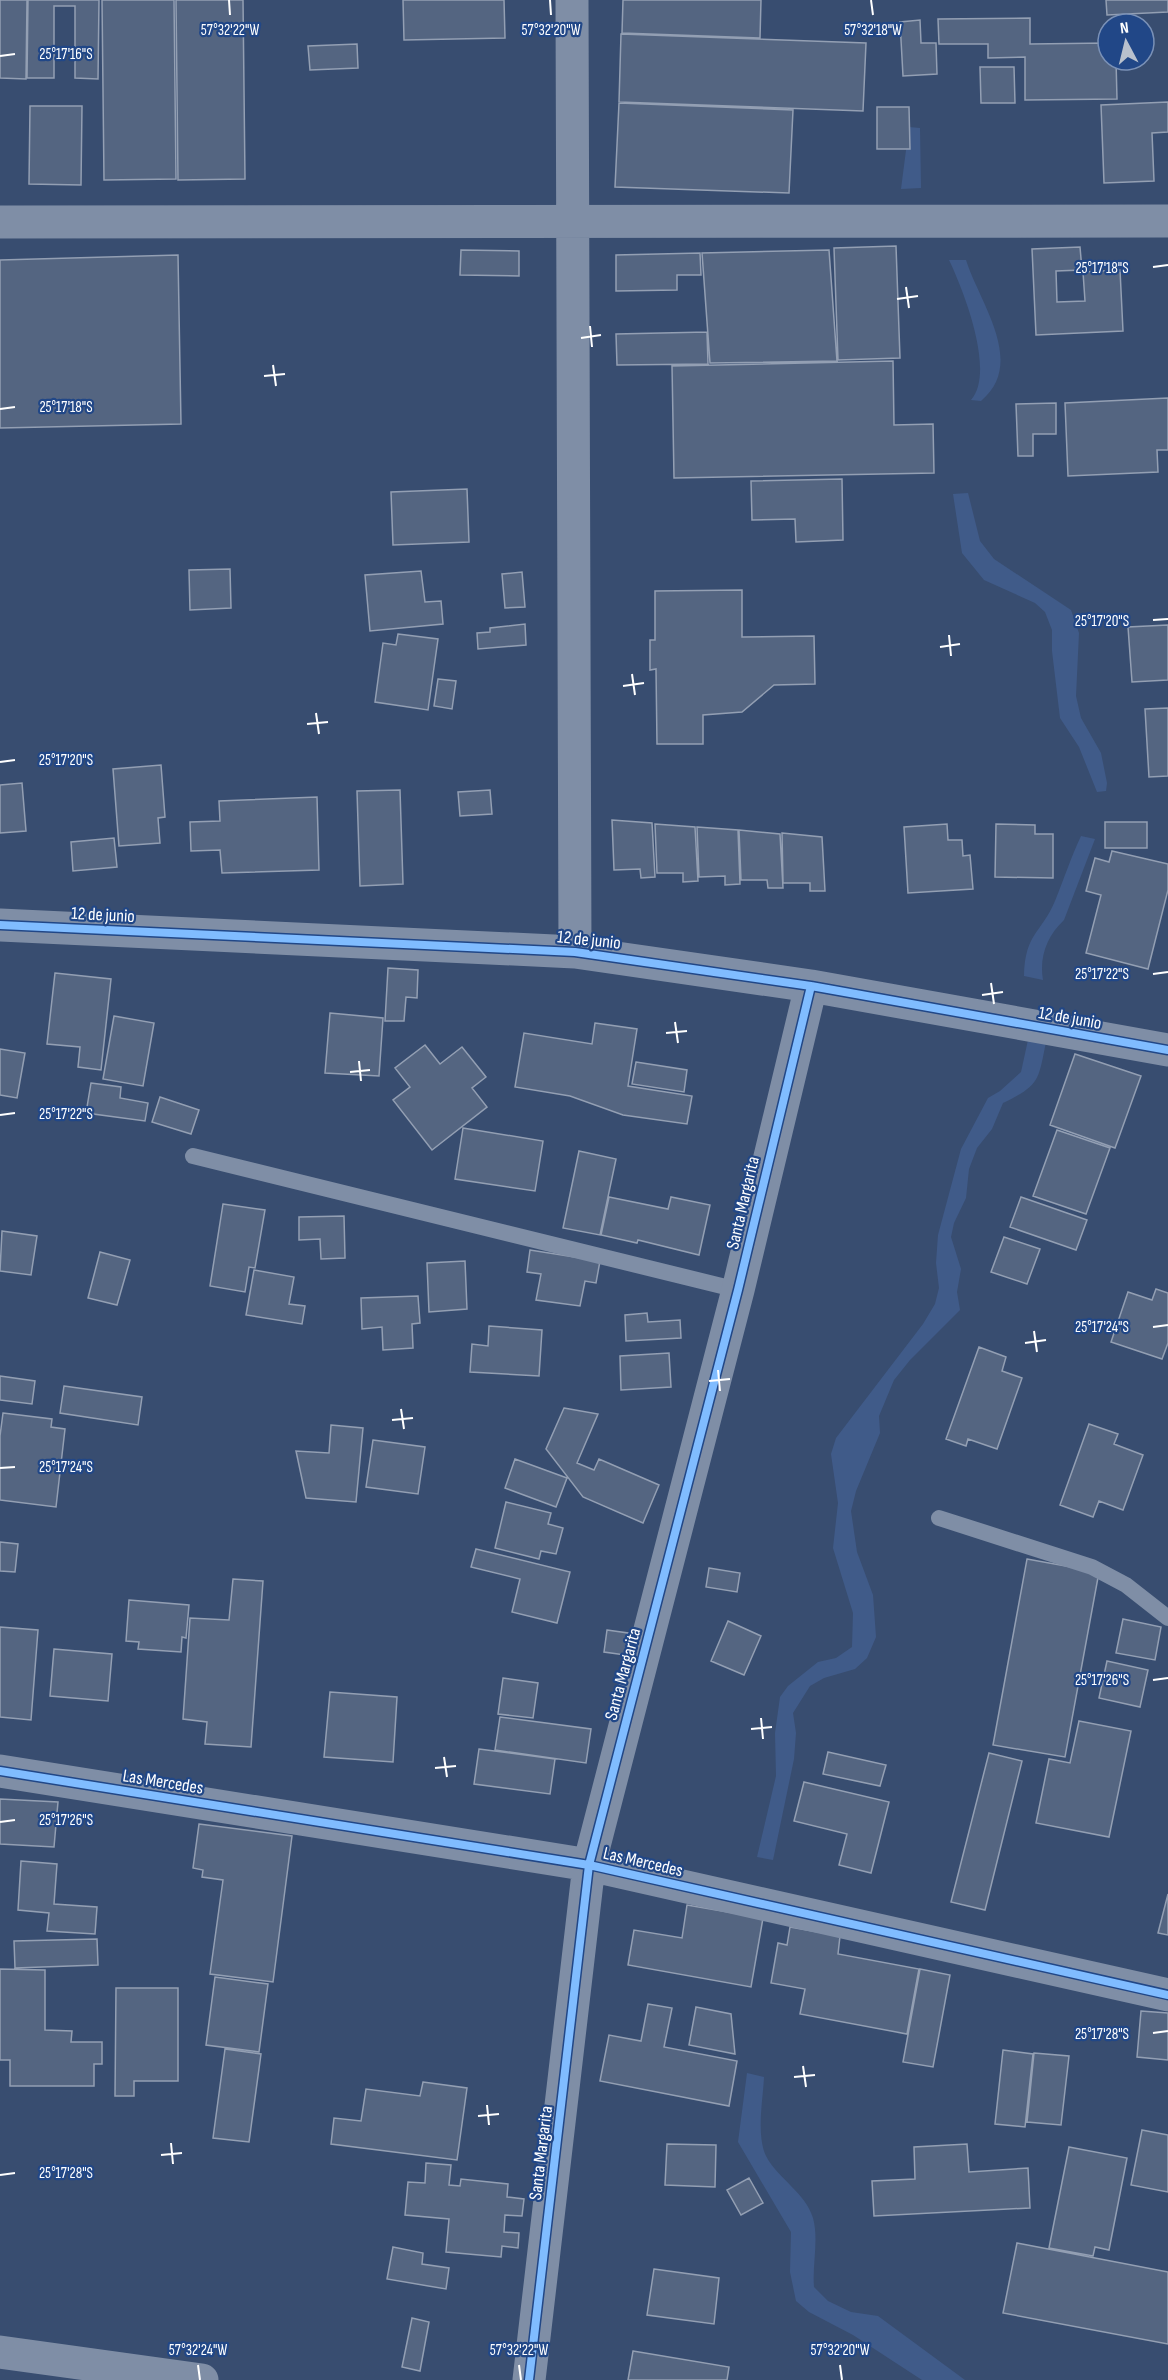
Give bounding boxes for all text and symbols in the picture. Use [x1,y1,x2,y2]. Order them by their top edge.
north arrow [1096,12,1156,72]
text: N [1119,19,1130,39]
text: 57°32'22"W [201,21,259,40]
text: 57°32'20"W [522,21,581,40]
text: 57°32'18"W [844,21,902,40]
text: 25°17'16"S [39,45,93,64]
text: 25°17'18"S [1075,259,1129,278]
text: 25°17'18"S [39,398,93,417]
text: 25°17'20"S [1075,612,1129,631]
text: 25°17'20"S [39,751,93,770]
street label: 12 de junio [71,903,135,927]
street label: 12 de junio [556,926,622,954]
text: 25°17'22"S [1075,965,1129,984]
street label: 12 de junio [1037,1002,1103,1034]
text: 25°17'22"S [39,1105,93,1124]
street label: Santa Margarita [722,1154,764,1251]
text: 25°17'24"S [1075,1318,1129,1337]
text: 25°17'24"S [39,1458,93,1477]
street label: Santa Margarita [601,1625,645,1722]
text: 25°17'26"S [1075,1671,1129,1690]
street label: Las Mercedes [121,1765,205,1799]
text: 25°17'26"S [39,1811,93,1830]
street label: Las Mercedes [601,1843,685,1881]
text: 25°17'28"S [1075,2025,1129,2044]
street label: Santa Margarita [525,2105,557,2201]
text: 25°17'28"S [39,2164,93,2183]
text: 57°32'24"W [169,2341,227,2360]
text: 57°32'22"W [490,2341,548,2360]
text: 57°32'20"W [811,2341,870,2360]

